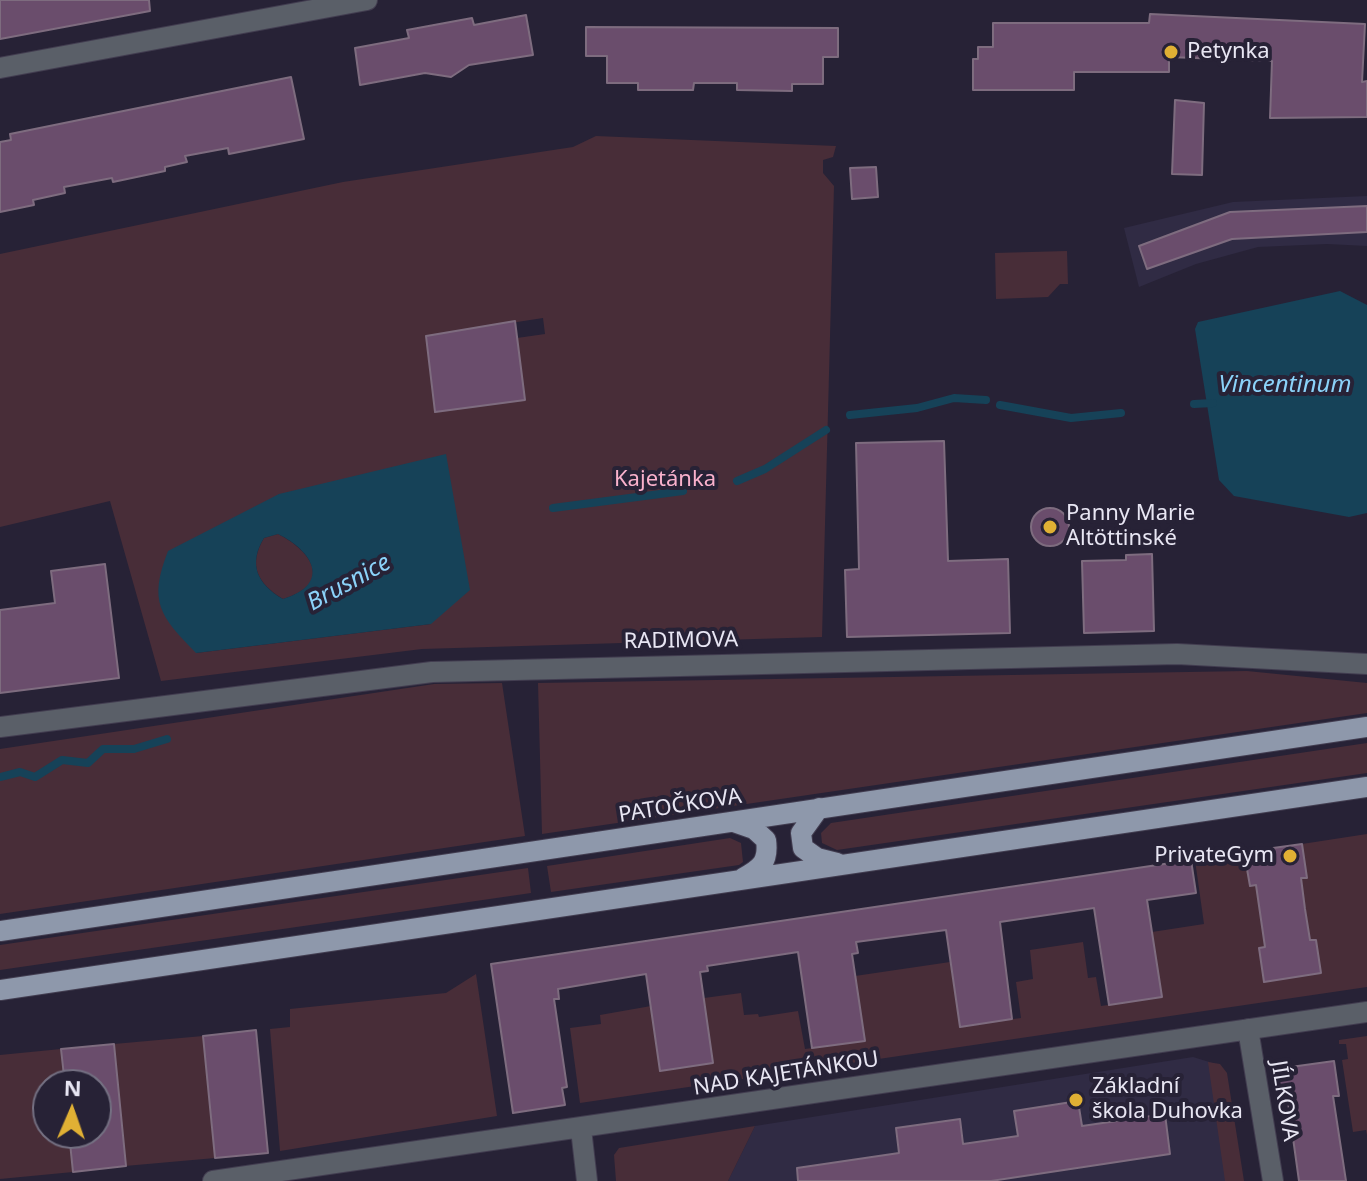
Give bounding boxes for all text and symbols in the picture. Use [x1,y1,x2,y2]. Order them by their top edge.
place label: Petynka [1187,39,1270,65]
marker: Petynka [1162,43,1180,61]
water label: Vincentinum [1218,371,1352,399]
park label: Kajetánka [614,467,716,493]
place label: Panny Marie Altöttinské [1066,501,1195,552]
marker: Panny Marie Altöttinské [1041,518,1059,536]
water label: Brusnice [302,548,396,618]
street label: RADIMOVA [624,627,738,655]
street label: PATOČKOVA [617,783,743,829]
place label: PrivateGym [1154,843,1274,869]
marker: PrivateGym [1281,847,1299,865]
street label: NAD KAJETÁNKOU [691,1046,881,1102]
street label: JÍLKOVA [1265,1059,1303,1143]
north arrow [32,1069,112,1149]
text: N [63,1072,82,1102]
place label: Základní škola Duhovka [1092,1074,1243,1126]
marker: Základní škola Duhovka [1067,1091,1085,1109]

